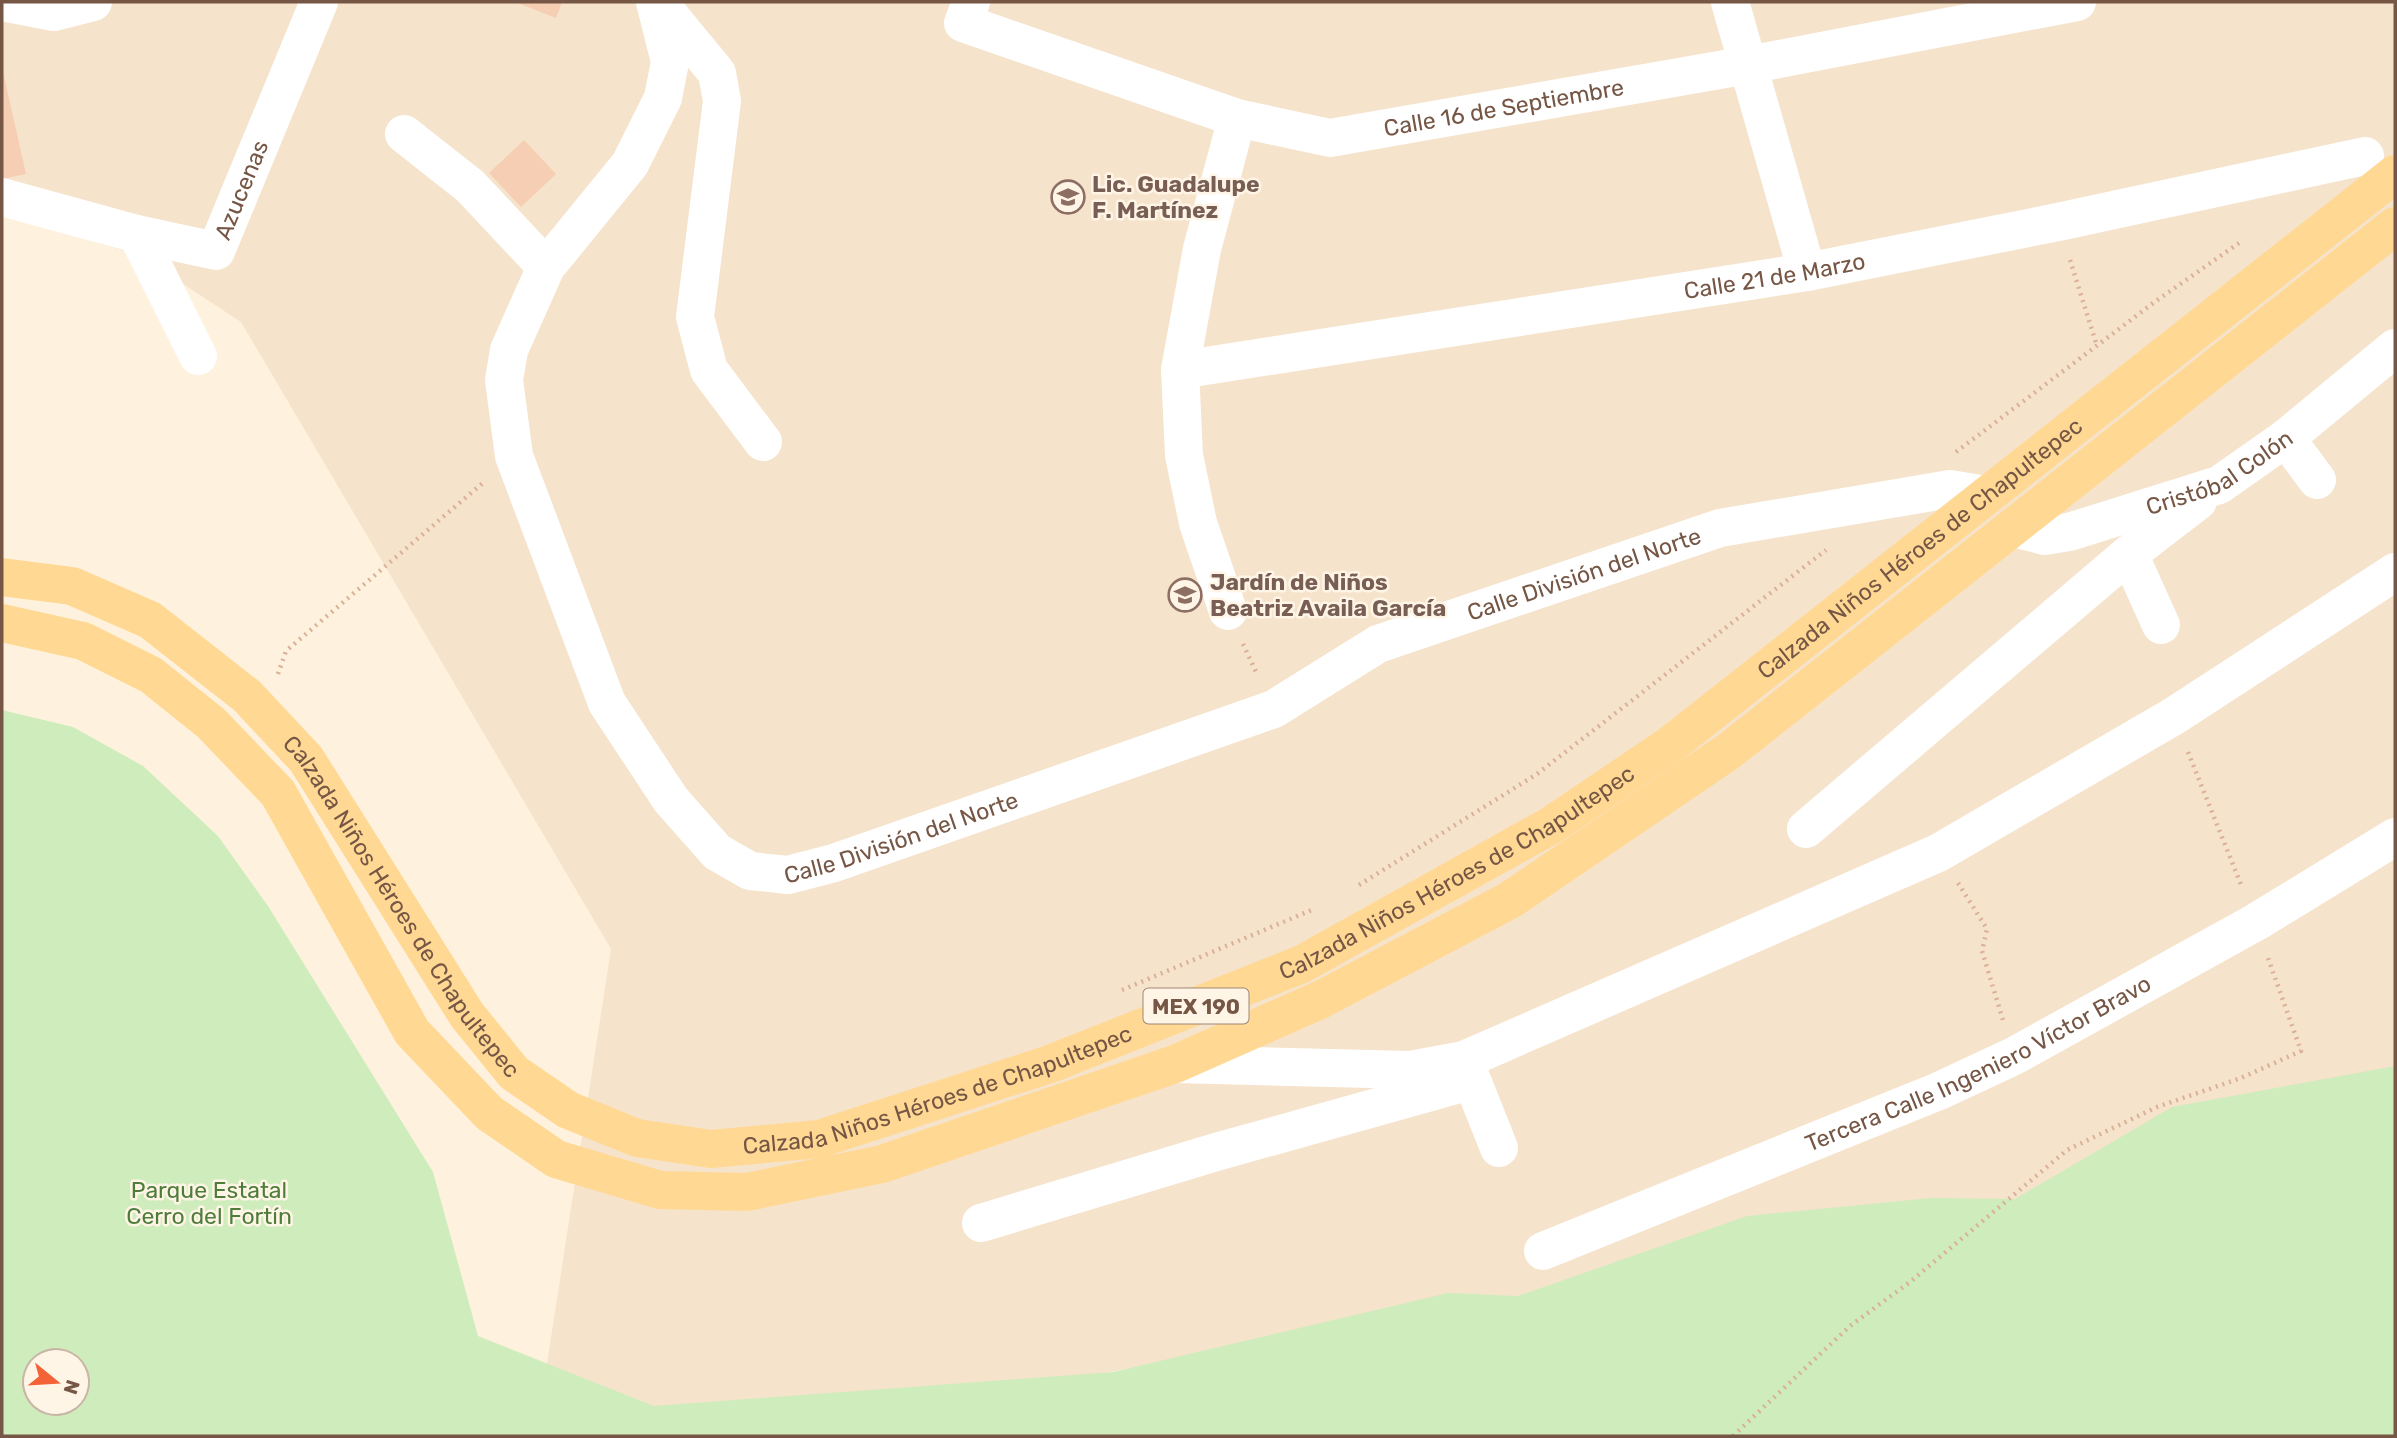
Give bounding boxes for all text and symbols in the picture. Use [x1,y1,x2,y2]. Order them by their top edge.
street label: Calle 16 de Septiembre [1382,73,1626,142]
street label: Azucenas [208,136,274,244]
place label: Lic. Guadalupe F. Martínez [1092,170,1260,224]
school or university icon: Lic. Guadalupe F. Martínez [1049,178,1087,216]
street label: Calle 21 de Marzo [1682,247,1868,305]
street label: Calzada Niños Héroes de Chapultepec [1752,412,2088,685]
street label: Cristóbal Colón [2143,424,2298,521]
street label: Calle División del Norte [1463,521,1705,627]
place label: Jardín de Niños Beatriz Availa García [1210,568,1446,622]
school or university icon: Jardín de Niños Beatriz Availa García [1166,576,1204,614]
street label: Calzada Niños Héroes de Chapultepec [277,730,526,1083]
street label: Calzada Niños Héroes de Chapultepec [1275,759,1640,986]
street label: Calle División del Norte [781,786,1022,889]
street label: Tercera Calle Ingeniero Víctor Bravo [1801,969,2156,1158]
road number: MEX 190 [1144,988,1248,1024]
street label: Calzada Niños Héroes de Chapultepec [741,1019,1136,1160]
park label: Parque Estatal Cerro del Fortín [126,1176,292,1230]
north arrow [21,1347,91,1417]
text: N [59,1377,85,1397]

